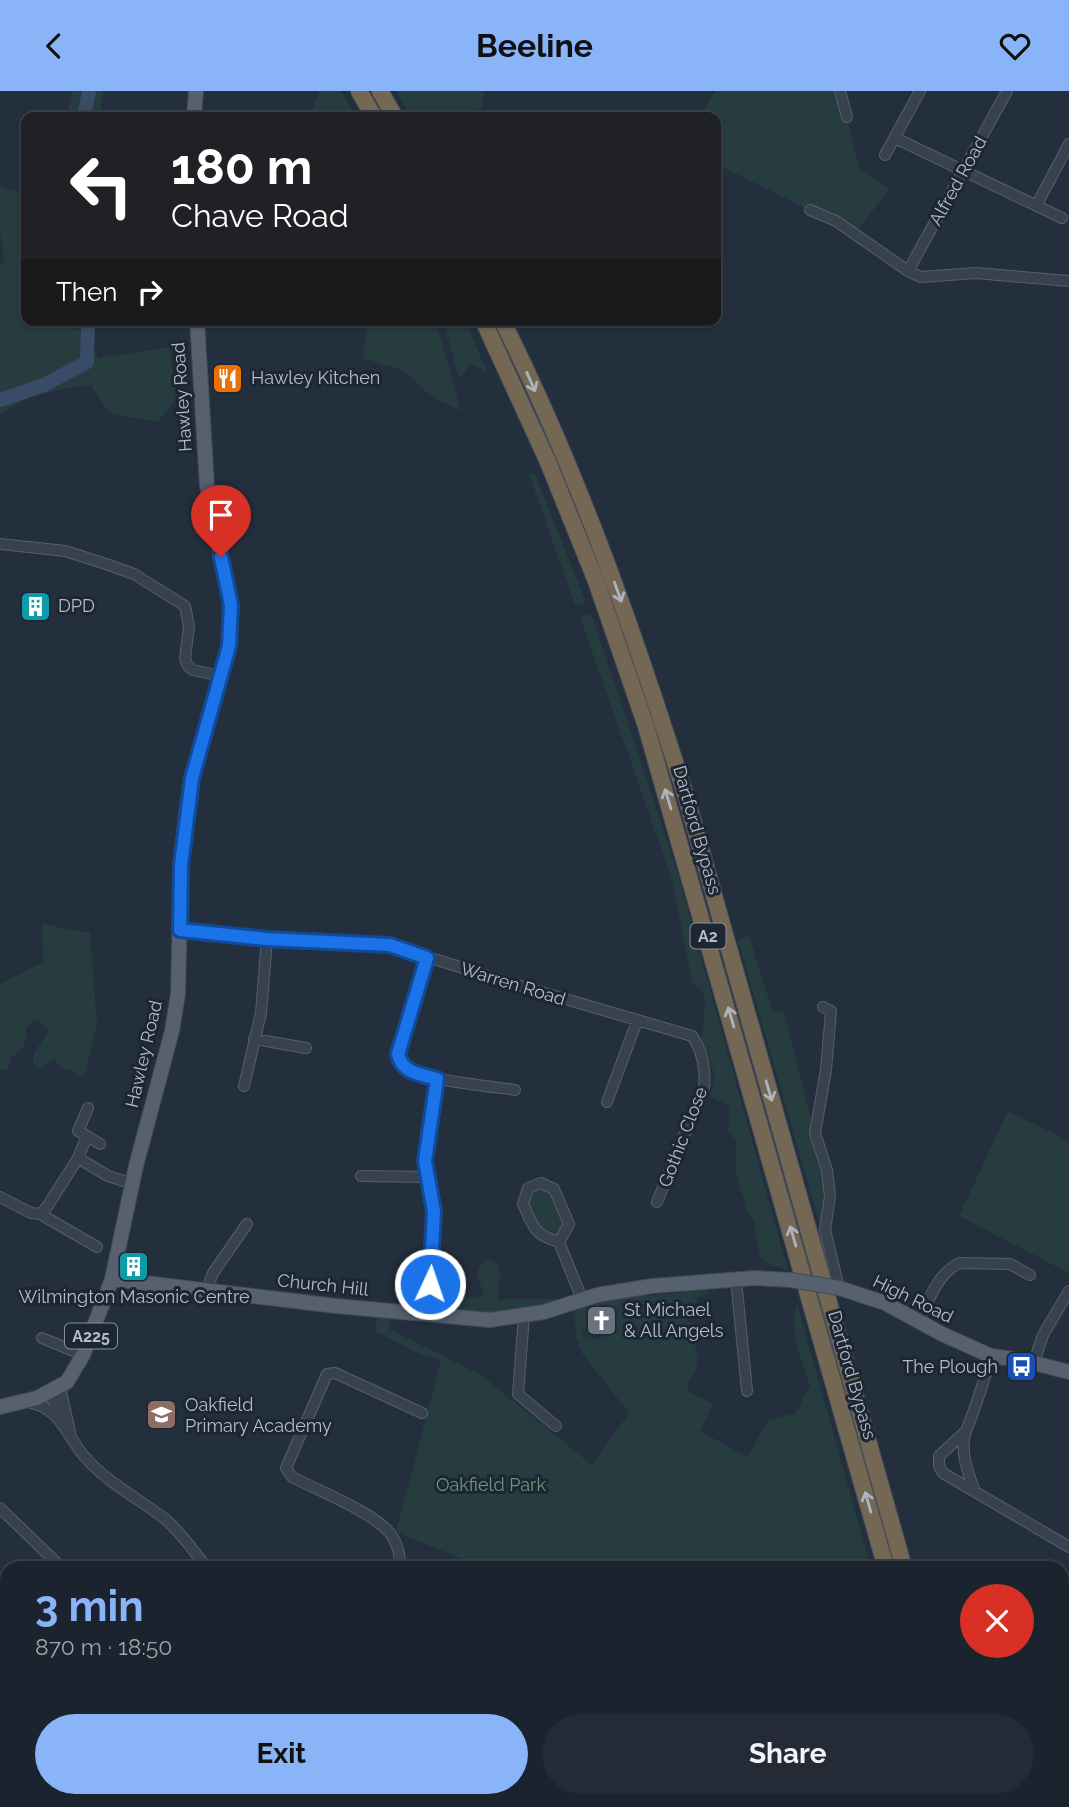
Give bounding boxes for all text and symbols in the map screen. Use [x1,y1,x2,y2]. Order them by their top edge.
icon: back [35,27,73,65]
text: Beeline [476,27,593,64]
icon: heart [996,27,1034,65]
street label: Alfred Road [924,133,991,229]
text: 180 m [171,138,312,195]
icon: left [56,140,147,231]
text: Chave Road [171,197,349,234]
icon: right [131,273,169,311]
text: Then [56,277,117,307]
street label: Hawley Road [167,342,196,452]
restaurant icon: Hawley Kitchen [211,361,245,395]
place label: Hawley Kitchen [251,367,380,388]
one-way arrow [525,371,538,392]
pin [191,485,251,557]
icon: arrive [202,496,240,534]
one-way arrow [613,581,625,603]
building icon: DPD [18,589,52,623]
place label: DPD [58,595,95,616]
street label: Dartford Bypass [669,763,726,897]
one-way arrow [661,788,674,810]
road number: A2 [690,923,726,949]
street label: Warren Road [458,958,568,1009]
street label: Hawley Road [121,998,166,1110]
one-way arrow [723,1007,736,1029]
one-way arrow [764,1080,777,1102]
street label: Gothic Close [654,1083,711,1190]
one-way arrow [785,1225,798,1247]
position arrow [393,1247,467,1321]
building icon: Wilmington Masonic Centre [117,1249,151,1283]
street label: Church Hill [276,1269,370,1300]
street label: High Road [870,1270,957,1327]
place label: Wilmington Masonic Centre [18,1286,250,1307]
place label: St Michael & All Angels [624,1299,724,1341]
church icon: St Michael & All Angels [584,1303,618,1337]
street label: Dartford Bypass [824,1308,881,1442]
road number: A225 [65,1323,117,1349]
bus stop icon: The Plough [1004,1350,1038,1384]
place label: The Plough [902,1356,998,1377]
place label: Oakfield Primary Academy [185,1394,332,1436]
school or university icon: Oakfield Primary Academy [145,1398,179,1432]
park label: Oakfield Park [436,1474,546,1495]
one-way arrow [860,1492,873,1514]
text: 3 min [35,1582,144,1631]
button: close [960,1584,1034,1658]
text: 870 m · 18:50 [35,1633,172,1660]
button: Exit [35,1714,528,1794]
button: Share [542,1714,1034,1794]

